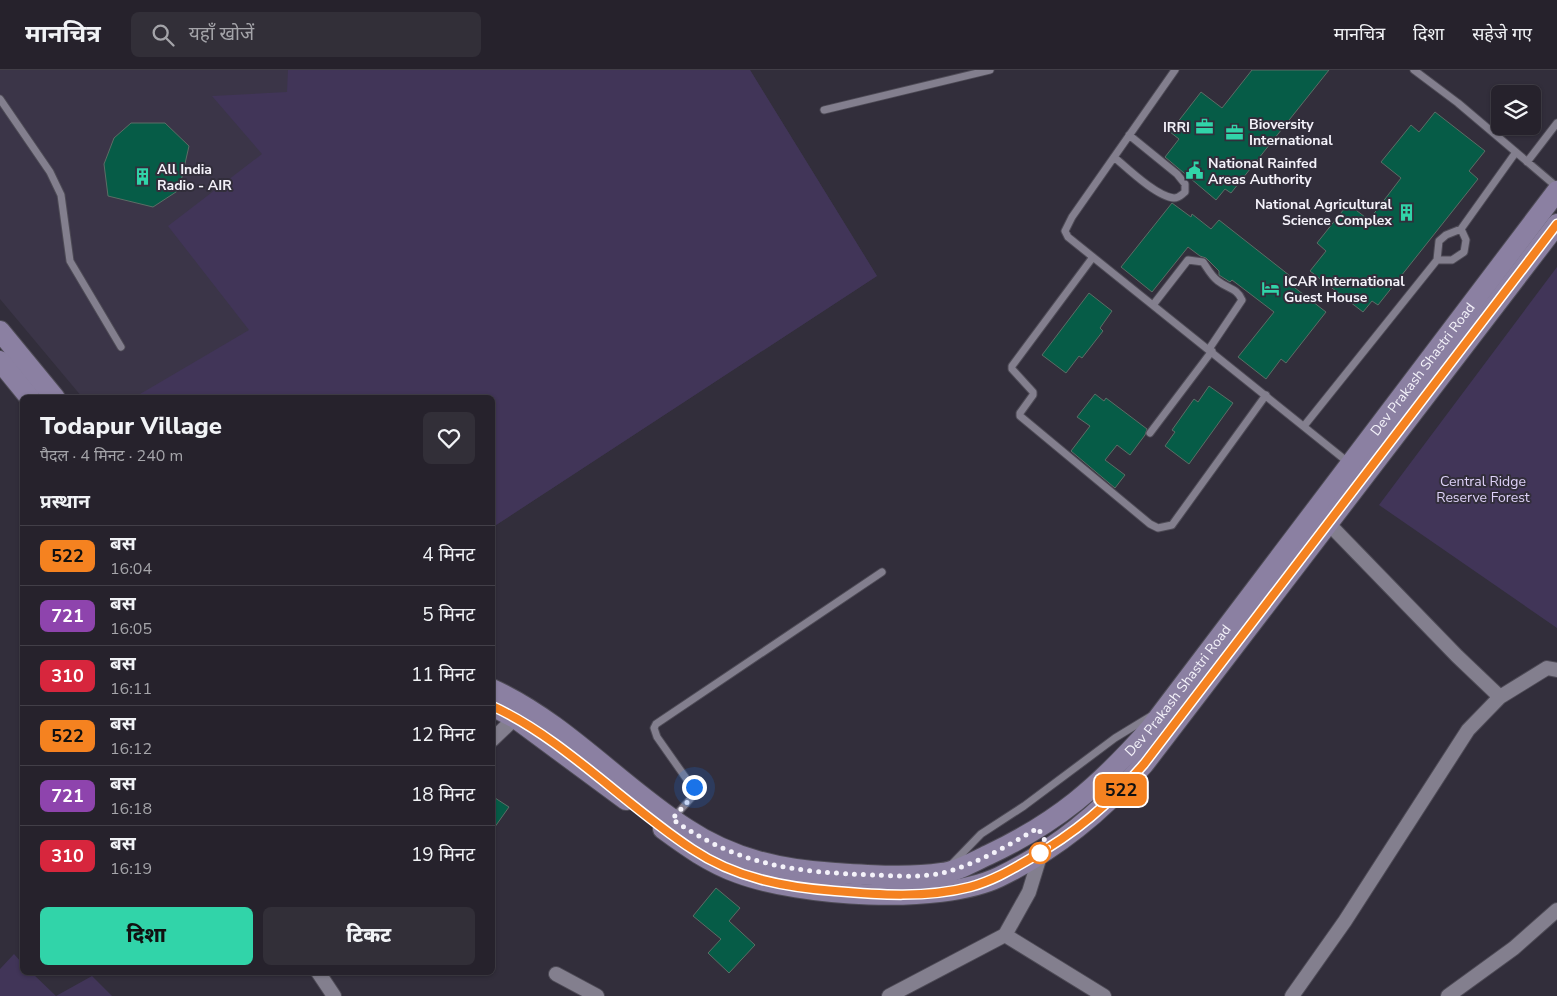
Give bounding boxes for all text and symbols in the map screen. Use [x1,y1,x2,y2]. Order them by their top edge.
search box [131,12,481,57]
text: मानचित्र [25,18,101,50]
icon: search [149,21,177,49]
text: यहाँ खोजें [189,21,254,47]
text: मानचित्र [1334,22,1385,46]
text: दिशा [1413,22,1444,46]
text: सहेजे गए [1472,22,1532,46]
map controls [1491,85,1541,135]
button: layers [1491,85,1541,135]
place label: Bioversity International [1249,115,1333,150]
office icon: IRRI [1194,117,1214,137]
place label: IRRI [1163,118,1190,137]
office icon: Bioversity International [1225,122,1245,142]
place label: National Rainfed Areas Authority [1208,154,1317,189]
place label: All India Radio - AIR [157,160,232,195]
public building icon: National Rainfed Areas Authority [1184,161,1204,181]
building icon: All India Radio - AIR [133,167,153,187]
place label: National Agricultural Science Complex [1255,195,1393,230]
building icon: National Agricultural Science Complex [1396,202,1416,222]
place label: ICAR International Guest House [1284,272,1405,307]
hotel icon: ICAR International Guest House [1260,279,1280,299]
street label: Dev Prakash Shastri Road [1366,298,1479,439]
text: Todapur Village [40,410,222,442]
button: heart [423,412,475,464]
text: पैदल · 4 मिनट · 240 m [40,445,183,467]
park label: Central Ridge Reserve Forest [1436,472,1530,507]
text: प्रस्थान [40,489,90,515]
text: बस [110,531,136,557]
text: 4 मिनट [422,542,475,568]
text: 522 [51,544,84,568]
text: 16:04 [110,558,152,580]
text: बस [110,591,136,617]
text: 5 मिनट [422,602,475,628]
text: 721 [51,604,84,628]
text: 16:05 [110,618,152,640]
street label: Dev Prakash Shastri Road [1120,621,1235,760]
text: बस [110,651,136,677]
text: 11 मिनट [411,662,475,688]
text: 310 [51,664,84,688]
text: 16:11 [110,678,152,700]
text: बस [110,711,136,737]
text: 12 मिनट [411,722,475,748]
text: 522 [51,724,84,748]
text: 16:12 [110,738,152,760]
text: बस [110,771,136,797]
line badge: 522 [1092,774,1150,806]
your location [682,775,707,800]
text: 522 [1105,778,1137,802]
text: 18 मिनट [411,782,475,808]
text: 721 [51,784,84,808]
text: 16:18 [110,798,152,820]
text: बस [110,831,136,857]
text: 19 मिनट [411,842,475,868]
unlabelled marker [1029,842,1051,864]
text: 310 [51,844,84,868]
text: 16:19 [110,858,152,880]
button: दिशा [40,907,253,965]
button: टिकट [263,907,475,965]

